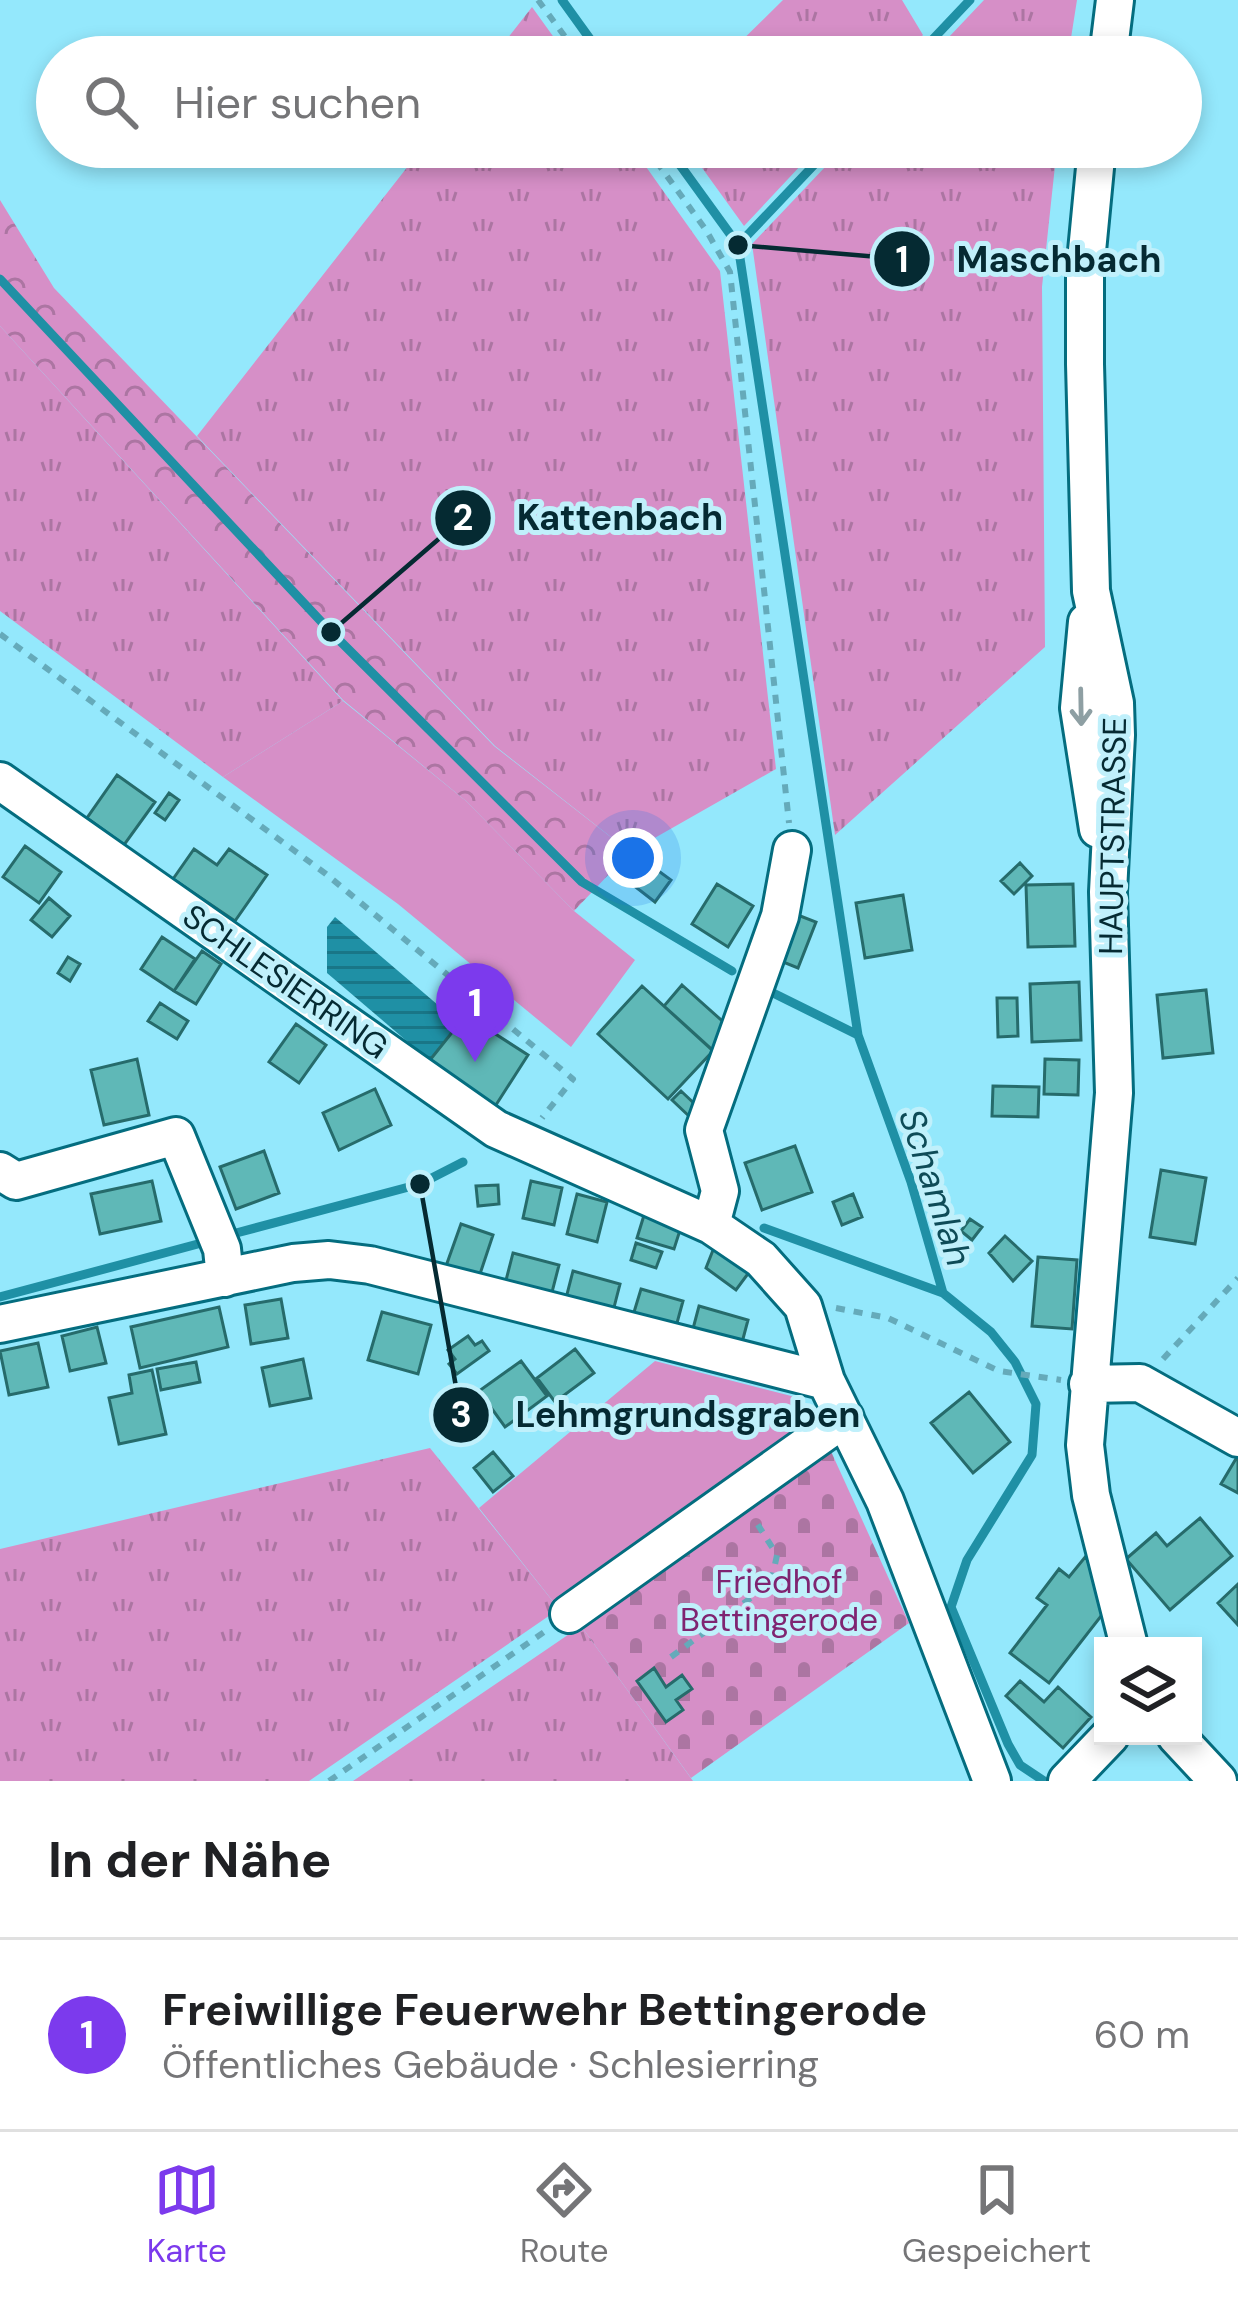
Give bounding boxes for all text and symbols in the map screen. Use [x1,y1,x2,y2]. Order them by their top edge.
search box [36,36,1202,168]
icon: search [78,69,144,135]
text: Hier suchen [174,73,421,132]
callout: Maschbach [872,223,1185,295]
text: 1 [895,236,909,283]
text: Maschbach [956,236,1162,283]
callout: Kattenbach [433,482,747,554]
text: 2 [453,494,473,541]
text: Kattenbach [517,494,723,541]
one-way arrow [1070,687,1092,726]
street label: HAUPTSTRASSE [1089,717,1136,955]
your location [603,828,663,888]
street label: SCHLESIERRING [174,895,397,1068]
pin: 1 [436,963,514,1062]
water label: Schamlah [888,1103,983,1272]
callout: Lehmgrundsgraben [431,1379,884,1451]
text: 3 [450,1391,472,1438]
text: Lehmgrundsgraben [515,1391,861,1438]
park label: Friedhof Bettingerode [680,1560,878,1641]
map controls [1094,1637,1202,1745]
button: layers [1094,1637,1202,1745]
text: In der Nähe [48,1826,332,1893]
text: Freiwillige Feuerwehr Bettingerode [162,1980,927,2039]
text: 1 [80,2009,94,2060]
text: 60 m [1094,2009,1190,2060]
text: Öffentliches Gebäude · Schlesierring [162,2039,819,2090]
tab: Karte [147,2157,227,2272]
tab: Route [520,2157,608,2272]
tab: Gespeichert [902,2157,1091,2272]

